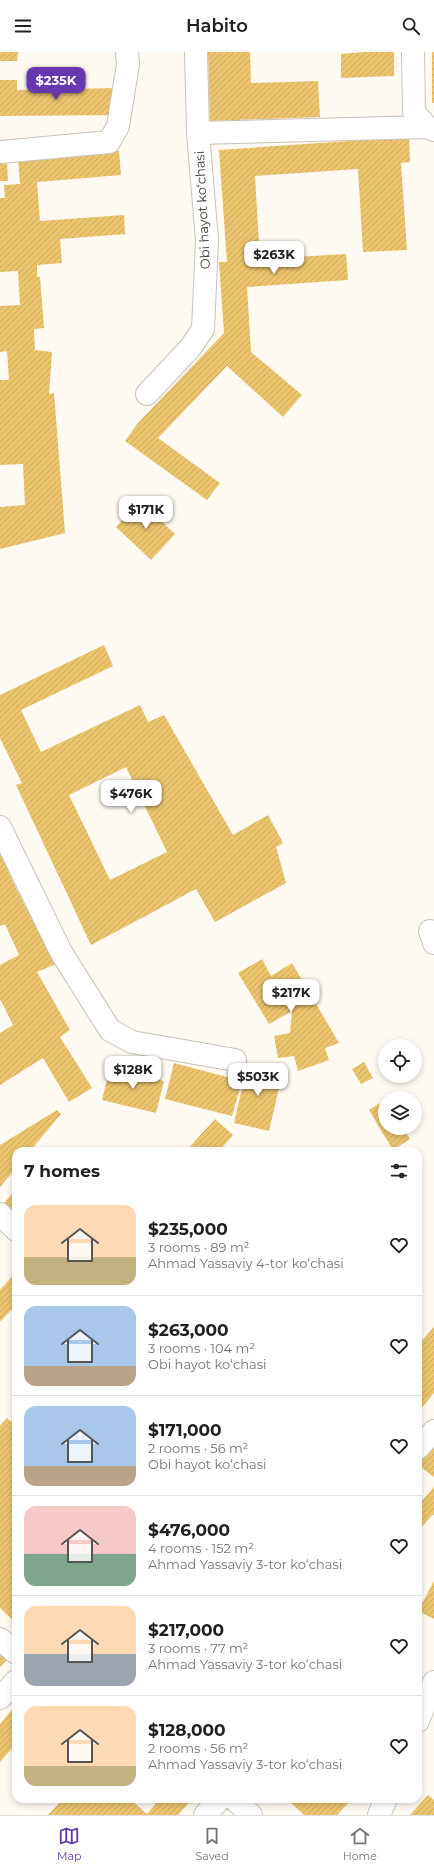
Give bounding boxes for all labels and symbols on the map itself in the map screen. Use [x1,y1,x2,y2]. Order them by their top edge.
pin: $235K [28,67,84,101]
street label: Obi hayot koʻchasi [191,150,213,270]
pin: $263K [246,241,302,275]
pin: $171K [118,496,174,530]
pin: $476K [103,780,159,814]
pin: $217K [263,979,319,1013]
pin: $128K [105,1056,161,1090]
pin: $503K [230,1063,286,1097]

